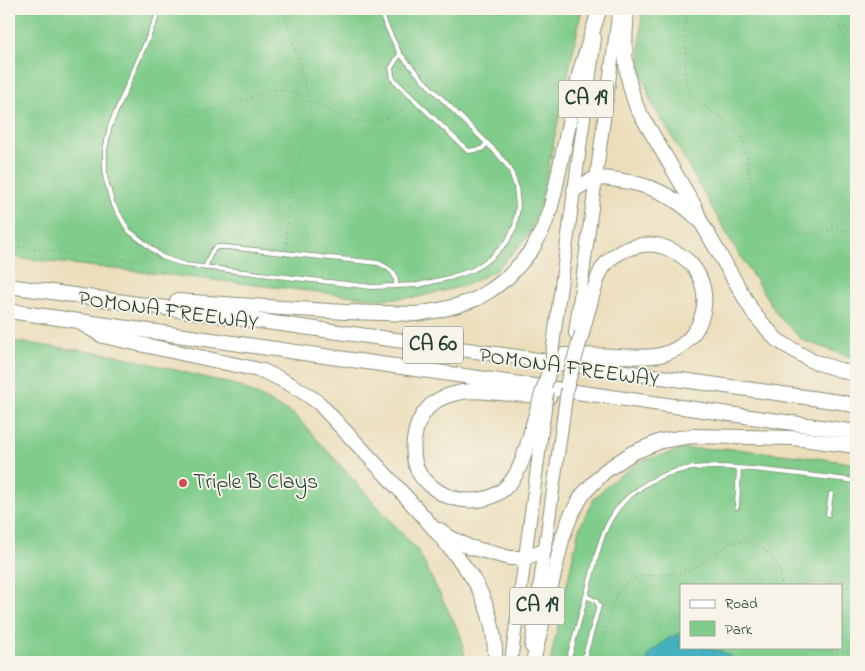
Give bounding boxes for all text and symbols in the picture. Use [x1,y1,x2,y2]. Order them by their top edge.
road number: CA 19 [558,80,614,118]
street label: POMONA FREEWAY [76,284,260,340]
road number: CA 60 [403,326,463,364]
street label: POMONA FREEWAY [477,341,661,397]
place label: Triple B Clays [193,467,318,500]
marker: Triple B Clays [177,477,189,489]
legend [680,584,842,648]
road number: CA 19 [510,588,564,624]
text: Road [725,593,758,615]
text: Park [725,619,753,641]

